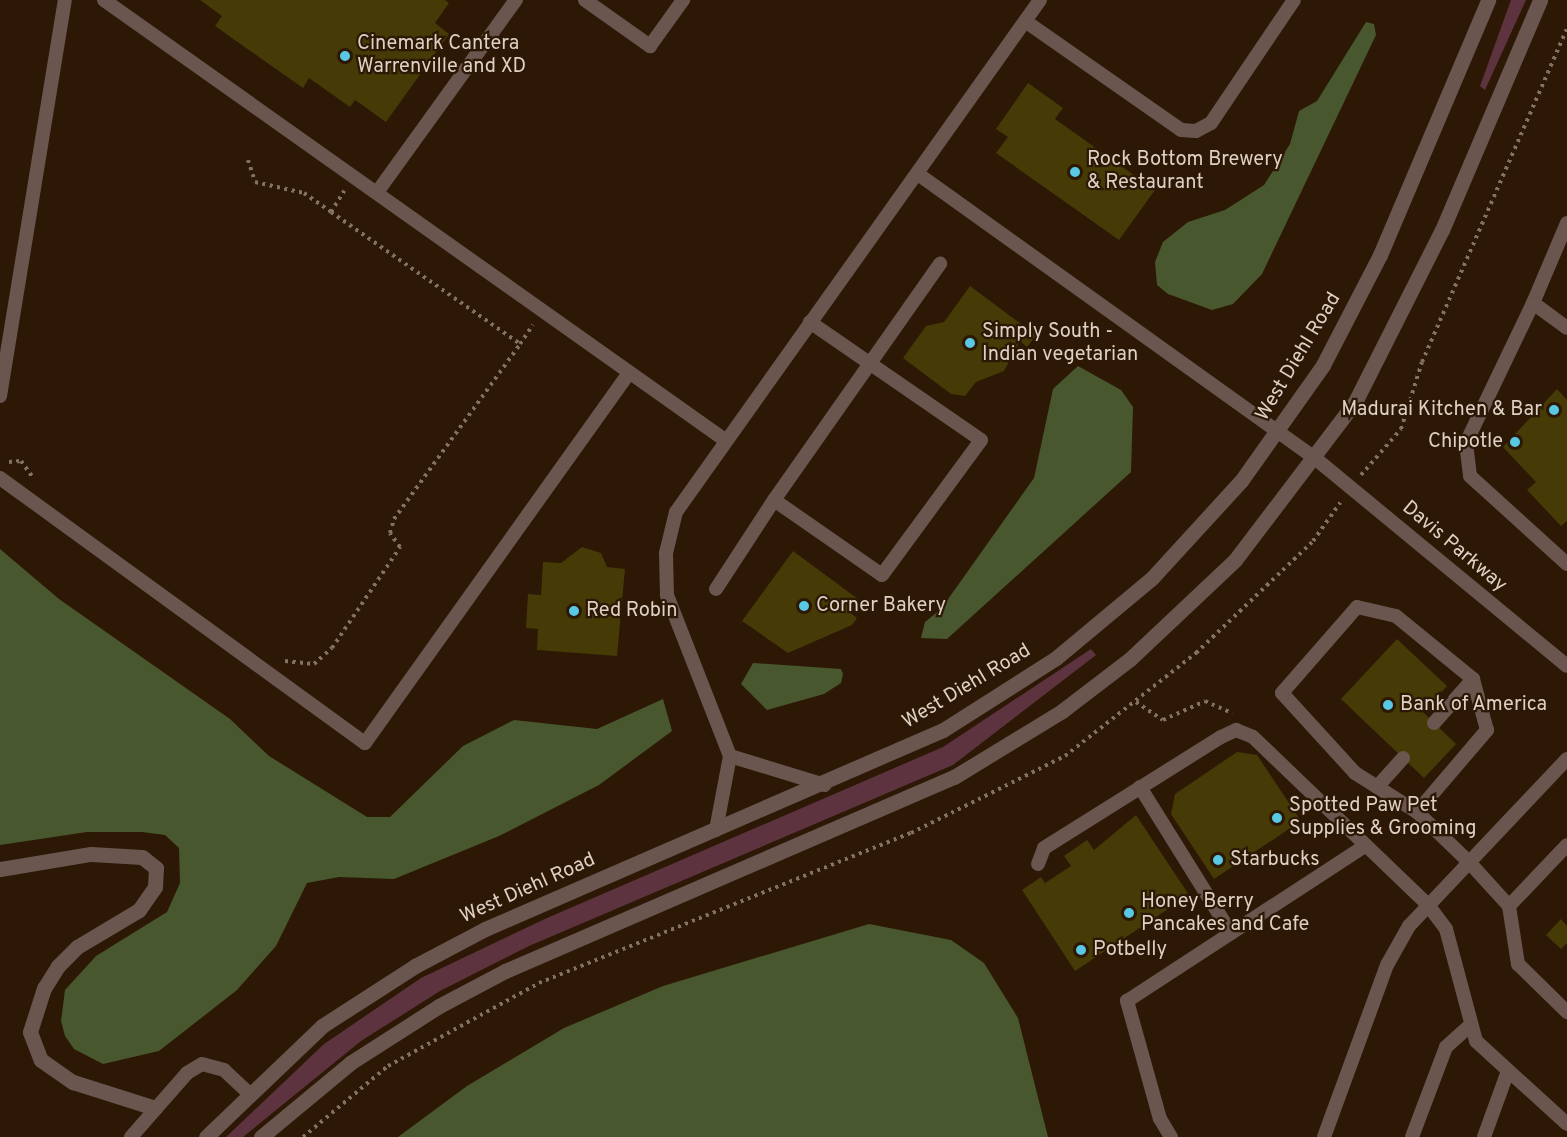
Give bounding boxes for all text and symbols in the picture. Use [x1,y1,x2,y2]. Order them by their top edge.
place label: Cinemark Cantera Warrenville and XD [357,33,526,80]
marker: Cinemark Cantera Warrenville and XD [338,49,352,63]
place label: Rock Bottom Brewery & Restaurant [1087,148,1283,195]
marker: Rock Bottom Brewery & Restaurant [1068,165,1082,179]
street label: West Diehl Road [1251,289,1347,425]
place label: Simply South - Indian vegetarian [982,320,1138,367]
marker: Simply South - Indian vegetarian [963,336,977,350]
place label: Madurai Kitchen & Bar [1341,398,1542,422]
marker: Madurai Kitchen & Bar [1547,403,1561,417]
place label: Chipotle [1428,430,1503,454]
marker: Chipotle [1508,435,1522,449]
street label: Davis Parkway [1397,496,1511,598]
place label: Corner Bakery [816,594,946,618]
place label: Red Robin [586,599,677,623]
marker: Corner Bakery [797,599,811,613]
marker: Red Robin [567,604,581,618]
street label: West Diehl Road [899,639,1035,735]
place label: Bank of America [1400,693,1548,717]
marker: Bank of America [1381,698,1395,712]
place label: Spotted Paw Pet Supplies & Grooming [1289,795,1476,842]
marker: Spotted Paw Pet Supplies & Grooming [1270,811,1284,825]
street label: West Diehl Road [457,848,599,930]
place label: Starbucks [1230,848,1320,872]
marker: Starbucks [1211,853,1225,867]
place label: Honey Berry Pancakes and Cafe [1141,890,1309,937]
marker: Honey Berry Pancakes and Cafe [1122,906,1136,920]
place label: Potbelly [1093,938,1167,962]
marker: Potbelly [1074,943,1088,957]

